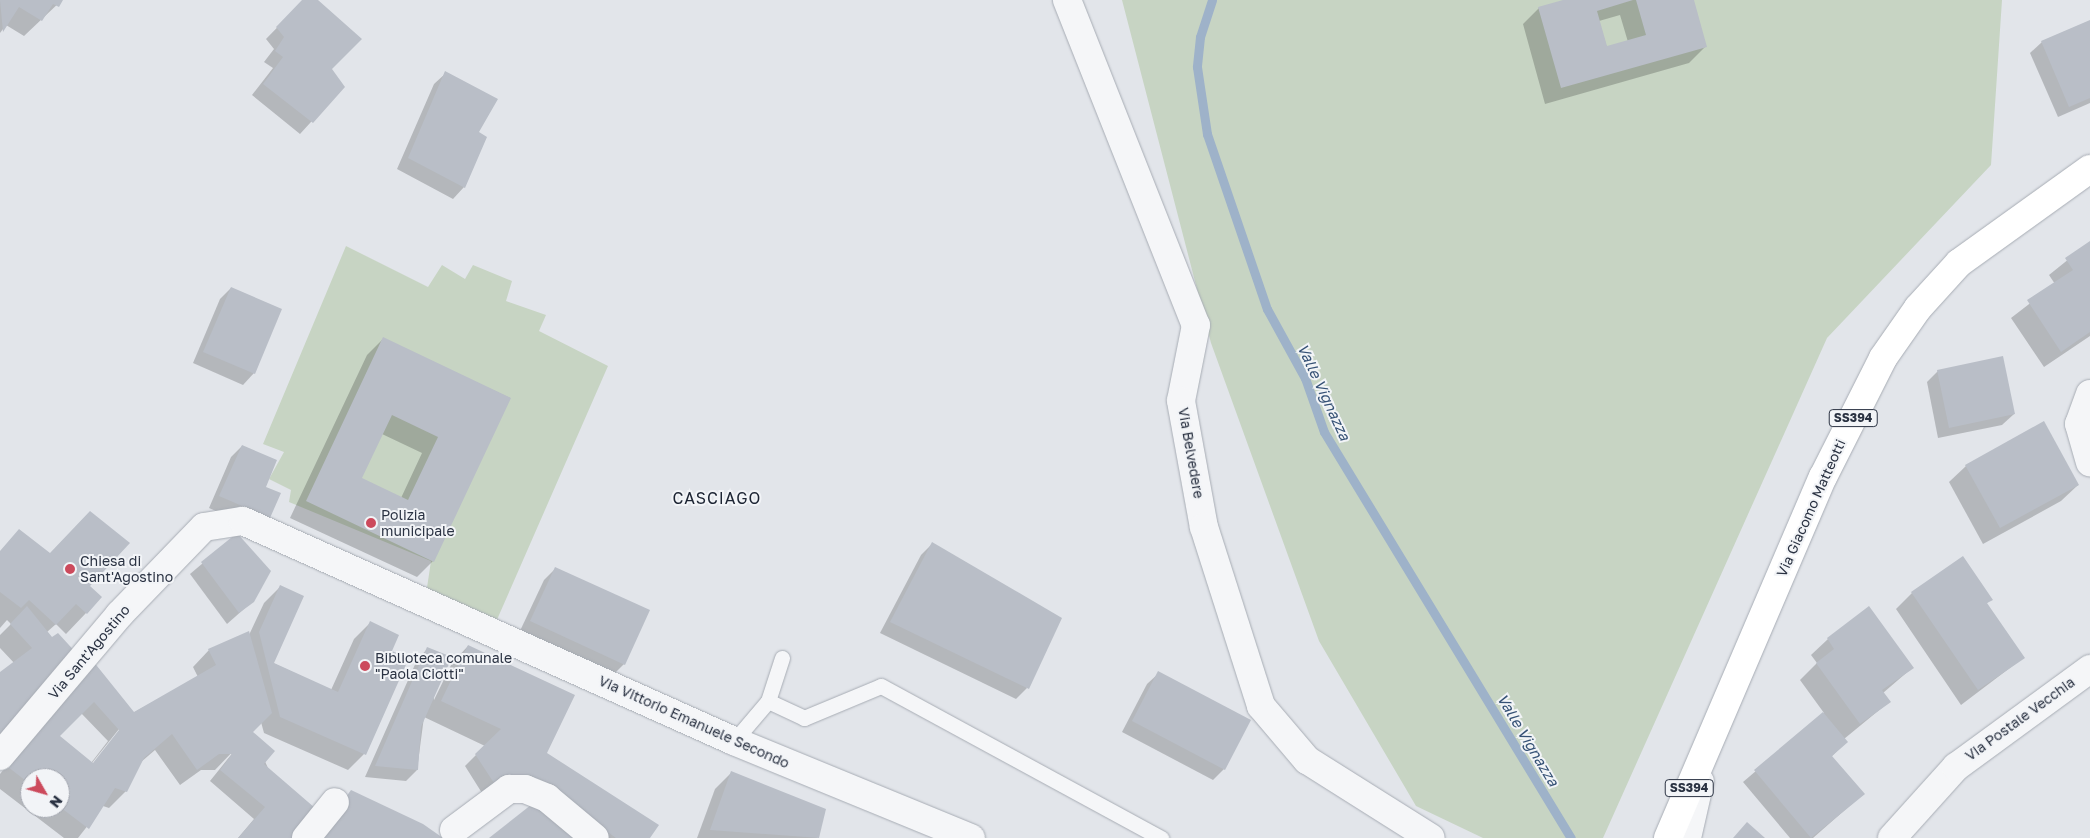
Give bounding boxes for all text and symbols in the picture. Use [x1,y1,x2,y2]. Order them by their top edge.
water label: Valle Vignazza [1294,341,1354,443]
street label: Via Belvedere [1175,406,1207,500]
road number: SS394 [1828,408,1878,428]
street label: Via Giacomo Matteotti [1773,437,1849,579]
district label: CASCIAGO [672,488,762,508]
place label: Polizia municipale [381,507,455,540]
marker: Polizia municipale [365,517,377,529]
place label: Chiesa di Sant'Agostino [80,553,173,586]
marker: Chiesa di Sant'Agostino [64,563,76,575]
street label: Via Sant'Agostino [45,602,133,702]
place label: Biblioteca comunale "Paola Ciotti" [375,650,512,682]
marker: Biblioteca comunale "Paola Ciotti" [359,660,371,672]
street label: Via Vittorio Emanuele Secondo [596,672,792,772]
street label: Via Postale Vecchia [1962,674,2078,764]
water label: Valle Vignazza [1493,691,1563,789]
north arrow [20,768,70,818]
road number: SS394 [1664,778,1714,798]
text: N [46,792,66,811]

